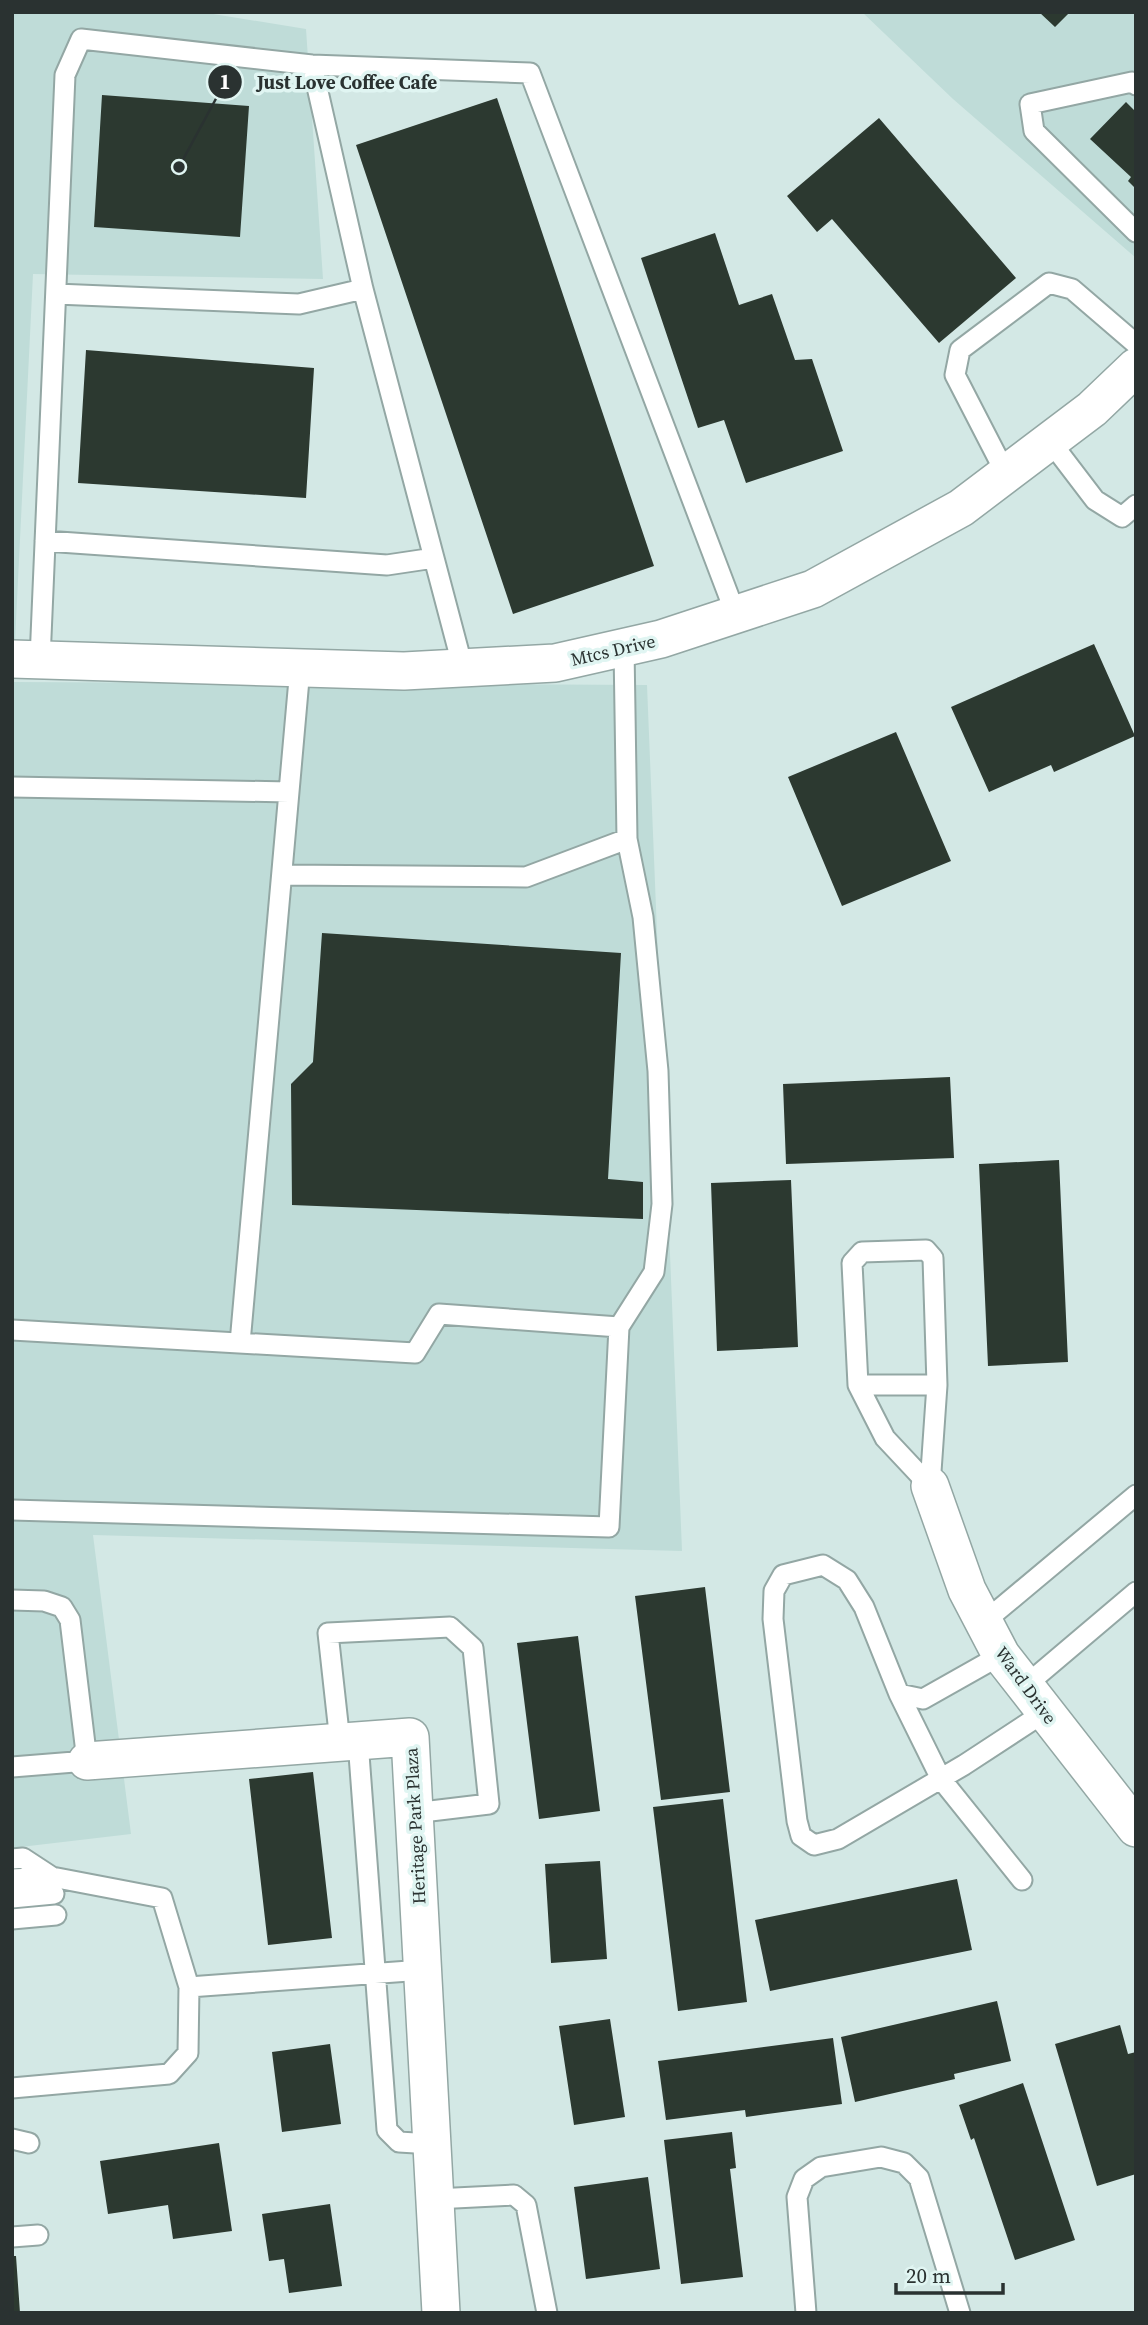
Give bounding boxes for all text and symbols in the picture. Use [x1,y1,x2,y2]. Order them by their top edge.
callout: Just Love Coffee Cafe [207,62,451,102]
text: 1 [219,67,231,96]
text: Just Love Coffee Cafe [256,69,437,95]
street label: Mtcs Drive [568,628,658,672]
street label: Ward Drive [989,1641,1063,1729]
street label: Heritage Park Plaza [398,1746,432,1905]
scale bar [896,2252,1003,2296]
text: 20 m [906,2261,951,2290]

